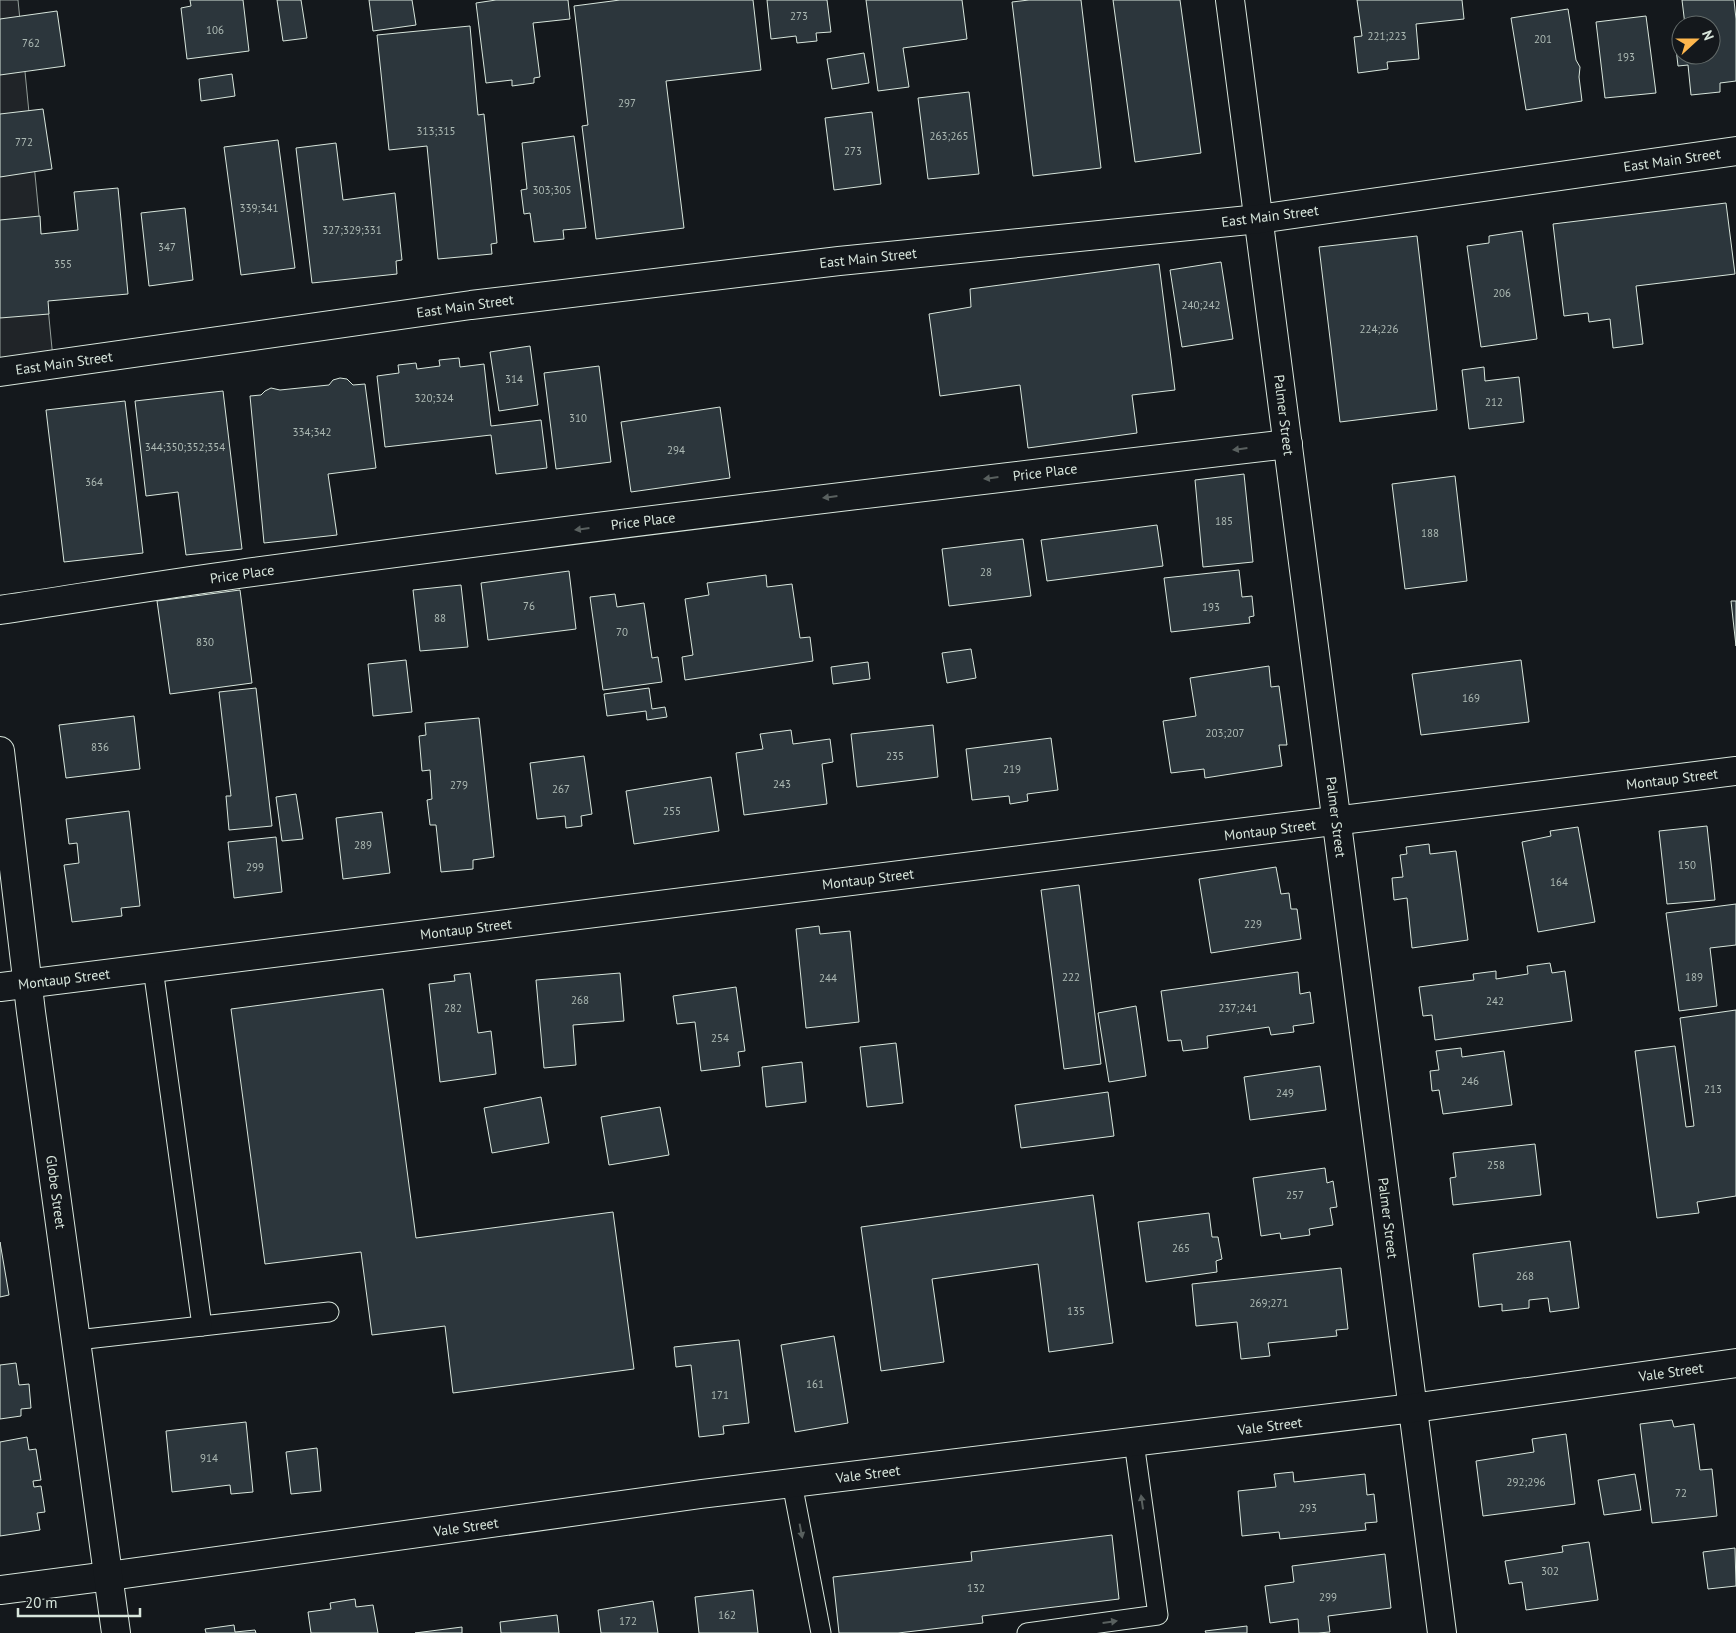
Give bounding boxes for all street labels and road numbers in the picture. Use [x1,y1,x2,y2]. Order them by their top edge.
street label: East Main Street [1622,144,1722,176]
street label: East Main Street [1220,201,1320,231]
street label: East Main Street [818,244,918,272]
street label: East Main Street [415,290,515,322]
street label: East Main Street [14,347,114,379]
street label: Palmer Street [1270,374,1298,457]
street label: Price Place [1012,459,1078,485]
street label: Price Place [610,508,676,534]
street label: Price Place [209,561,275,587]
street label: Montaup Street [1625,764,1719,794]
street label: Palmer Street [1322,776,1350,859]
street label: Montaup Street [1223,815,1317,845]
street label: Montaup Street [821,864,915,894]
street label: Montaup Street [419,914,513,944]
street label: Montaup Street [17,964,111,994]
street label: Globe Street [42,1154,70,1230]
street label: Palmer Street [1374,1177,1402,1260]
street label: Vale Street [1637,1359,1705,1386]
street label: Vale Street [1236,1413,1304,1439]
street label: Vale Street [834,1461,902,1487]
street label: Vale Street [432,1514,500,1541]

